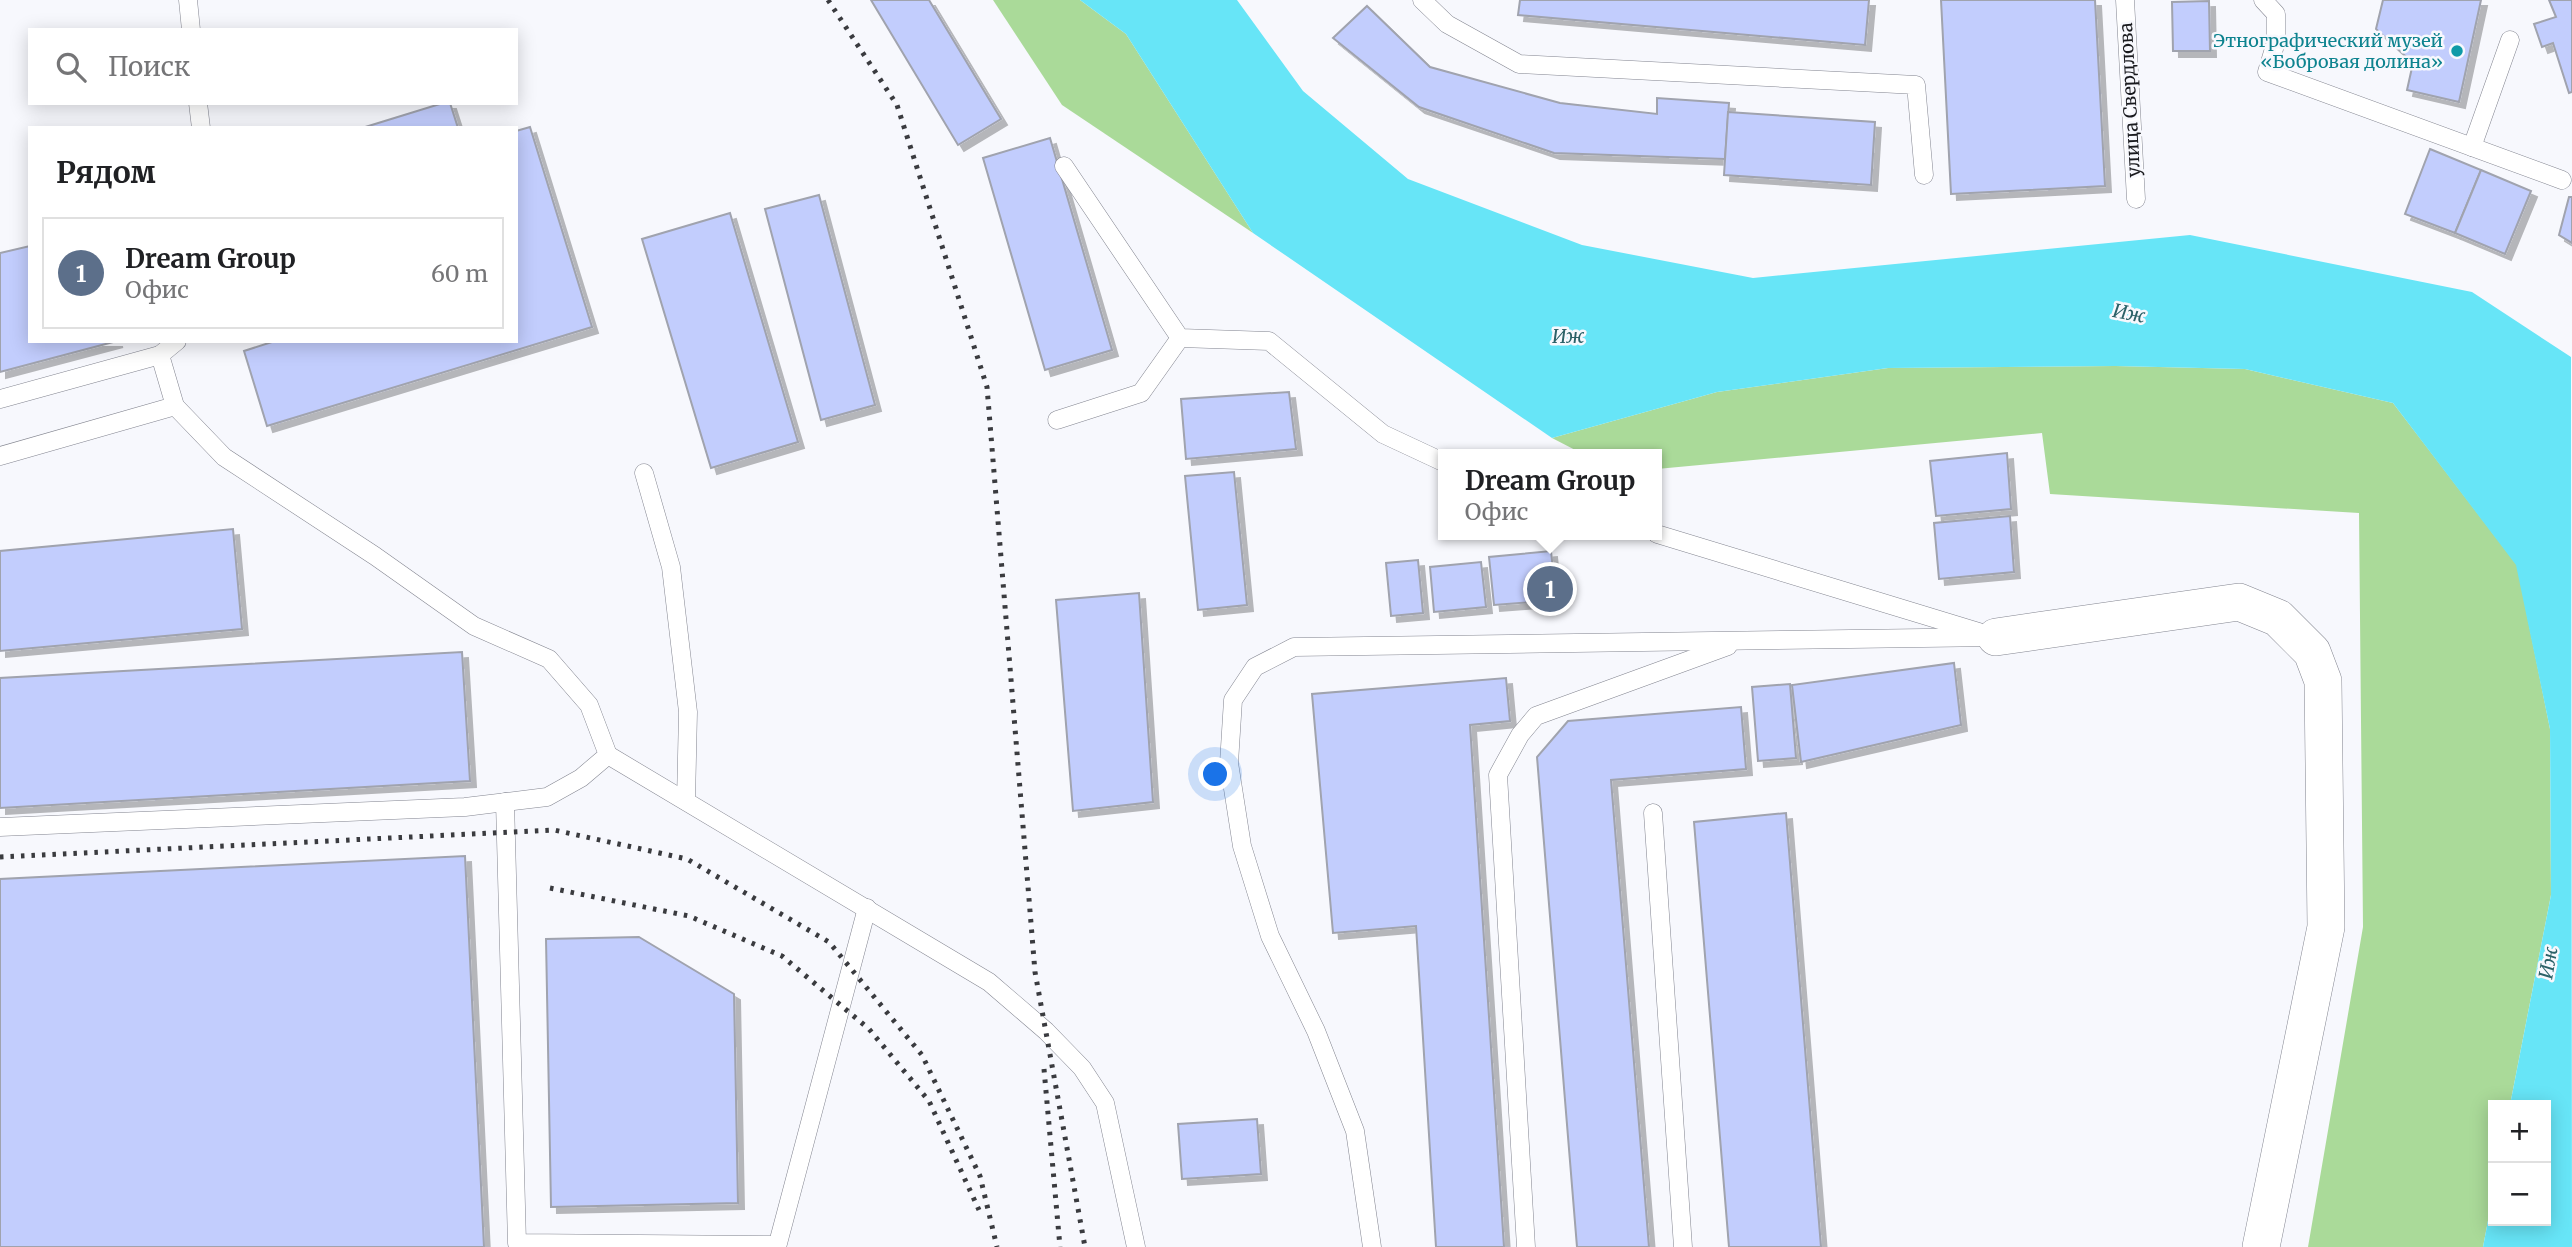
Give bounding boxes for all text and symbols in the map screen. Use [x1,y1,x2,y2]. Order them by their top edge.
street label: улица Свердлова [2114,22,2145,178]
search box [28,28,518,105]
place label: Этнографический музей «Бобровая долина» [2213,29,2443,73]
marker: Этнографический музей «Бобровая долина» [2449,43,2465,59]
icon: search [52,48,90,86]
text: Поиск [108,50,190,83]
text: Рядом [56,153,156,191]
text: Dream Group [125,242,296,275]
text: 1 [76,259,86,288]
text: 60 m [431,259,488,288]
text: Офис [125,275,189,304]
water label: Иж [2111,298,2147,328]
water label: Иж [1552,324,1584,348]
popup [1438,449,1662,540]
text: Dream Group [1465,464,1635,497]
text: Офис [1465,497,1528,526]
pin: 1 [1527,563,1573,615]
your location [1198,757,1232,791]
water label: Иж [2533,945,2563,981]
map controls [2488,1100,2551,1226]
button: + [2488,1100,2551,1163]
button: − [2488,1163,2551,1226]

